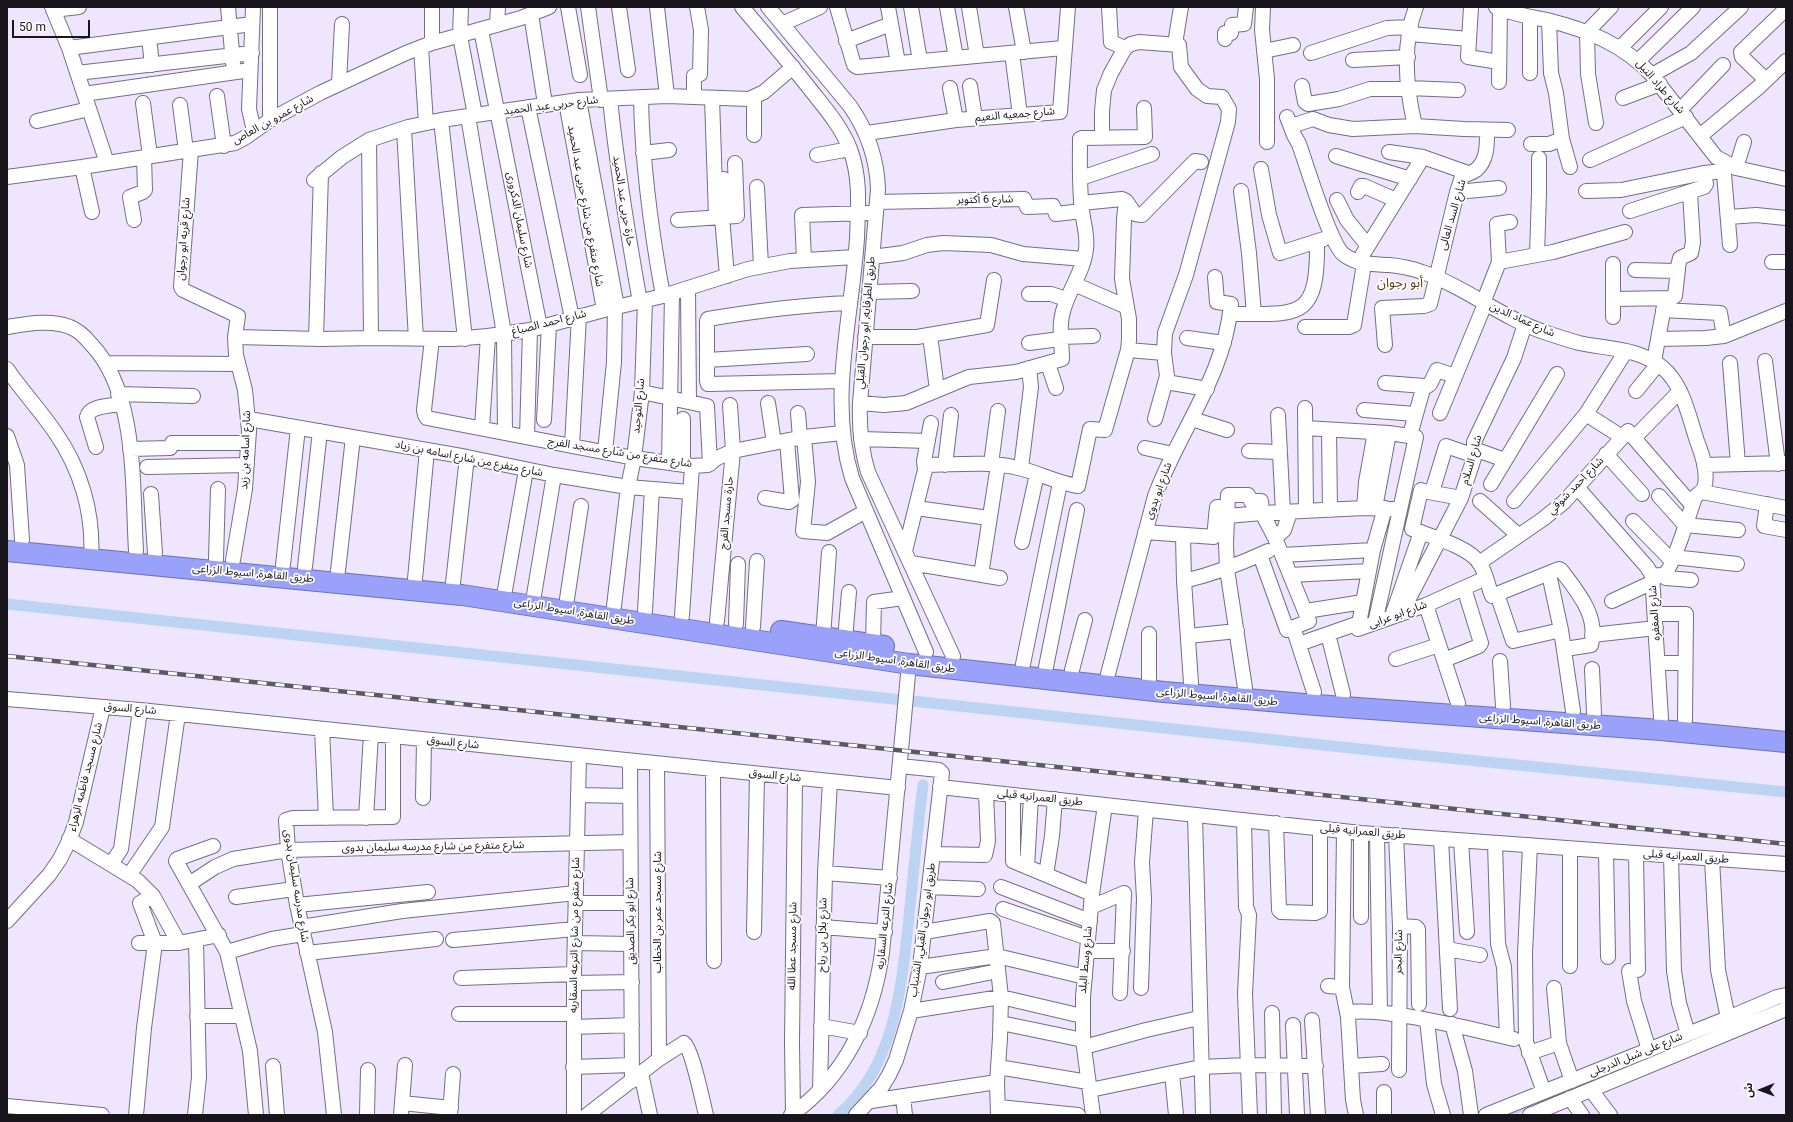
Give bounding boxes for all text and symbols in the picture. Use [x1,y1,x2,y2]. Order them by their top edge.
scale bar [14,12,92,38]
text: 50 m [19,20,46,34]
street label: شارع طراد النيل [1633,57,1687,117]
street label: شارع عمرو بن العاص [230,92,316,148]
street label: شارع حربى عبد الحميد [503,94,599,118]
street label: شارع جمعيه النعيم [974,105,1056,125]
street label: شارع متفرع من شارع حربى عبد الحميد [564,124,606,288]
street label: حارة حربى عبد الحميد [609,155,637,247]
street label: شارع سليمان الدكرورى [503,171,535,269]
street label: شارع السد العالى [1437,178,1469,252]
street label: شارع 6 أكتوبر [956,193,1014,207]
street label: شارع قريه ابو رجوان [175,197,193,281]
street label: طريق الطرفايه, ابو رجوان القبلي [854,256,878,390]
district label: أبو رجوان [1377,276,1423,292]
street label: شارع عماد الدين [1487,300,1557,340]
street label: شارع احمد الصباغ [510,307,588,339]
street label: شارع التوحيد [630,378,648,434]
street label: شارع اسامه بن زيد [238,410,254,490]
street label: شارع السلام [1459,434,1485,486]
street label: شارع متفرع من شارع مسجد الفرج [547,435,693,471]
street label: شارع متفرع من شارع اسامه بن زياد [394,438,544,480]
street label: شارع احمد شوقي [1545,454,1607,518]
street label: شارع ابو بدوى [1143,461,1175,521]
street label: حارة مسجد الفرج [717,476,737,550]
street label: طريق القاهرة, اسيوط الزراعى [192,562,314,586]
street label: شارع المغفره [1646,585,1664,641]
street label: طريق القاهرة, اسيوط الزراعى [513,596,635,628]
street label: شارع ابو عرابى [1367,598,1429,632]
street label: طريق القاهرة, اسيوط الزراعى [834,646,956,676]
street label: طريق القاهرة, اسيوط الزراعى [1156,685,1278,709]
street label: شارع السوق [103,700,157,718]
street label: طريق القاهرة, اسيوط الزراعى [1479,711,1601,733]
street label: شارع مسجد فاطمه الزهراء [66,721,106,833]
street label: شارع السوق [426,734,480,752]
street label: شارع السوق [748,767,802,785]
street label: طريق العمرانيه قبلى [997,787,1083,809]
street label: طريق العمرانيه قبلى [1320,822,1406,842]
street label: شارع مدرسه سليمان بدوى [281,829,311,943]
street label: شارع متفرع من شارع مدرسه سليمان بدوى [341,839,525,855]
street label: طريق العمرانيه قبلى [1643,847,1729,867]
street label: شارع مسجد عمر بن الخطاب [651,851,665,973]
street label: شارع متفرع من شارع الترعه السقاريه [567,857,583,1013]
street label: طريق ابو رجوان القبلي, الشنباب [907,862,939,998]
street label: شارع ابو بكر الصديق [624,877,638,965]
street label: شارع الترعه السقاريه [874,882,896,970]
street label: شارع بلال بن رباح [816,898,830,972]
street label: شارع مسجد عطا الله [786,902,800,990]
street label: شارع وسط البلد [1076,926,1096,994]
street label: شارع البحر [1392,929,1406,975]
street label: شارع على شبل الدرجلى [1587,1030,1685,1080]
north arrow [1741,1070,1781,1110]
text: ش [1742,1083,1755,1098]

